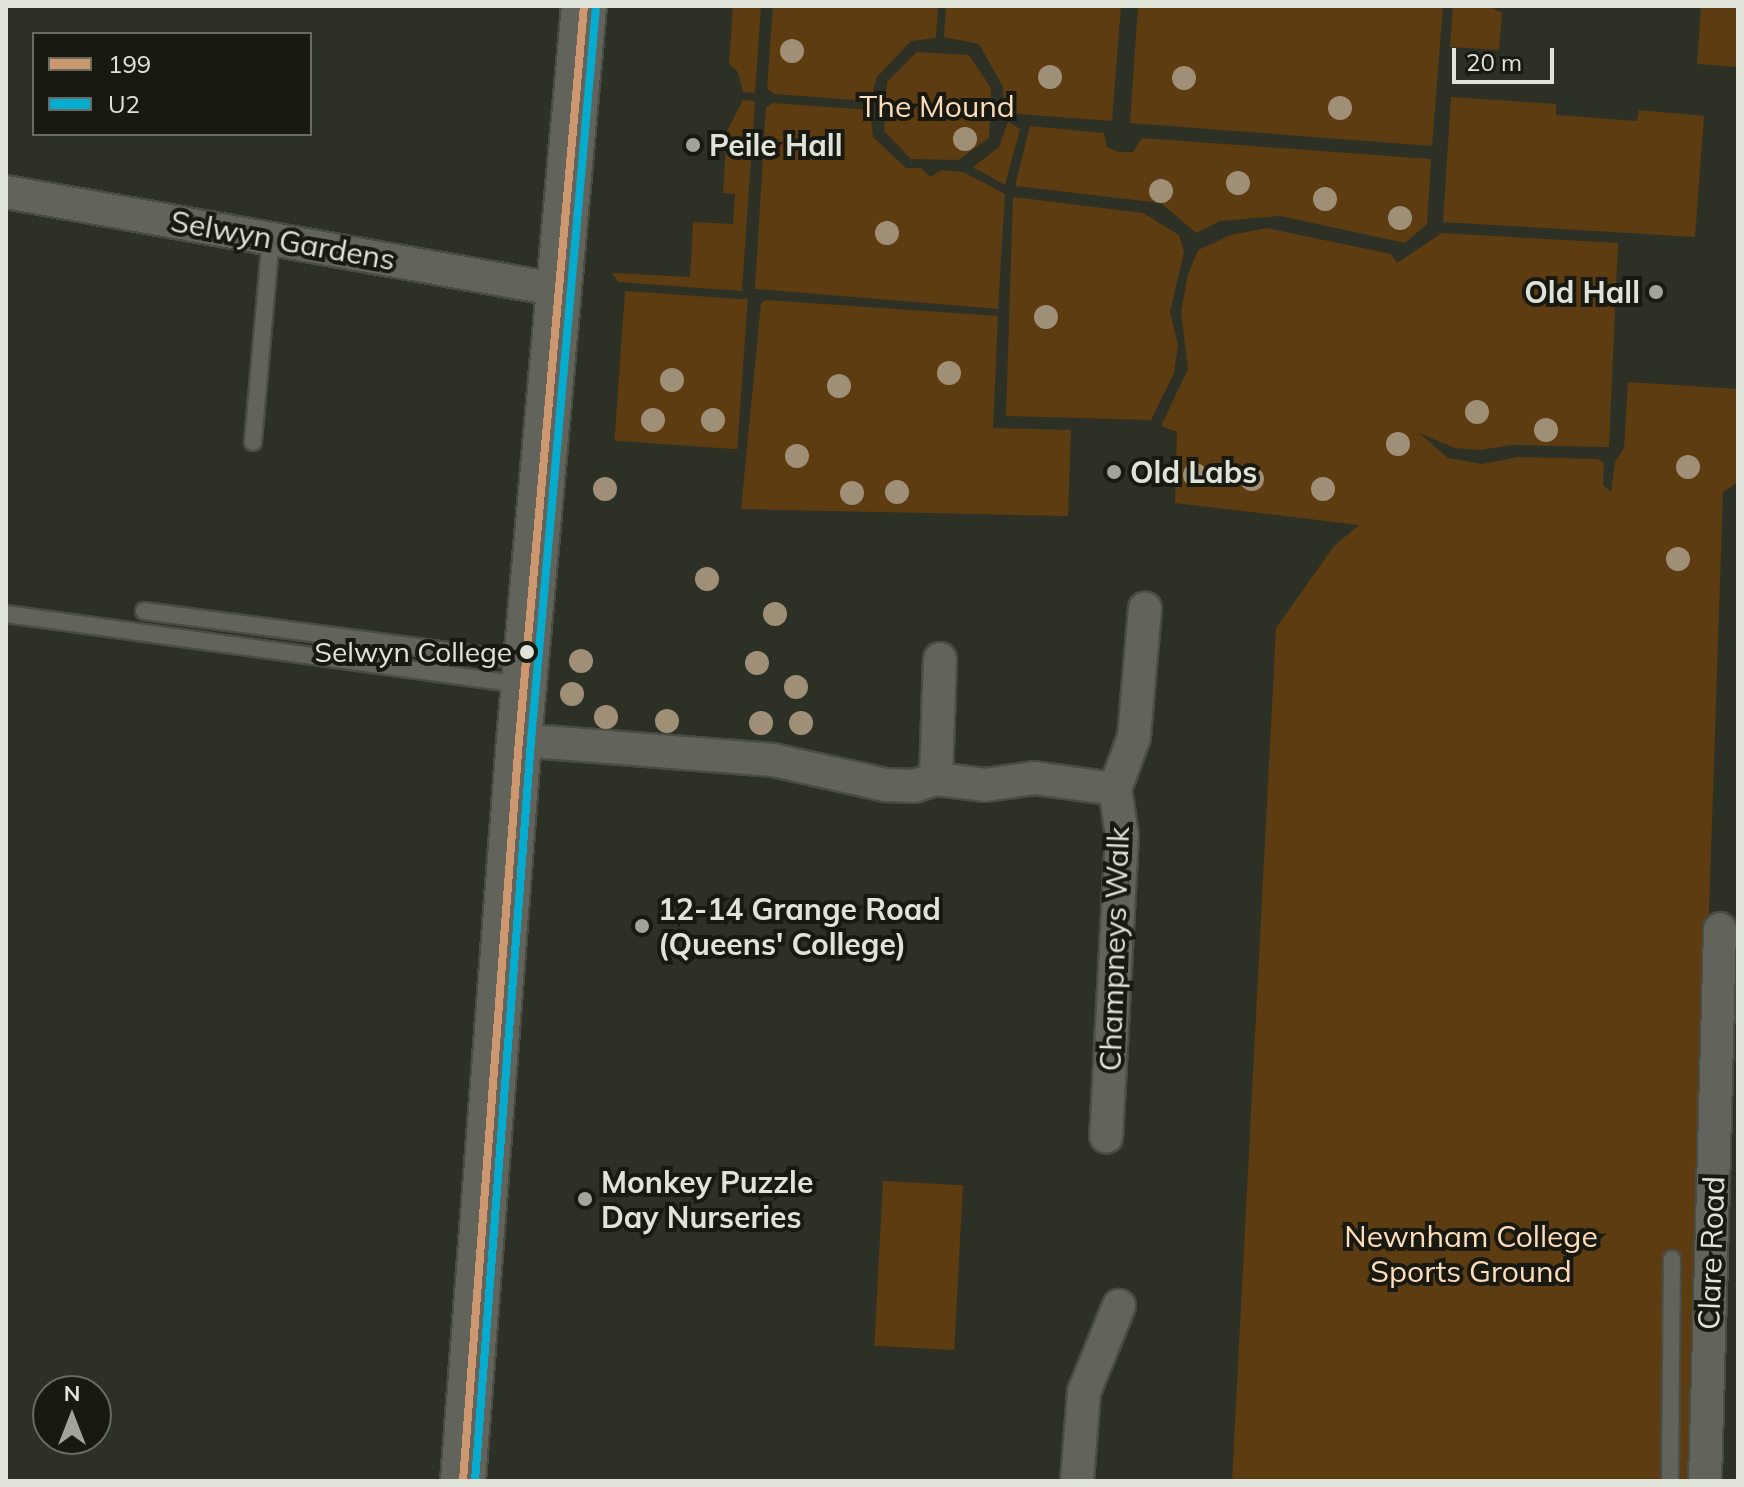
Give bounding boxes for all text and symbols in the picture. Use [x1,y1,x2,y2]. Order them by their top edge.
legend [32,32,312,136]
scale bar [1456,32,1558,82]
text: 20 m [1466,47,1522,77]
text: 199 [108,49,151,79]
park label: The Mound [859,88,1015,124]
text: U2 [108,89,140,119]
place label: Peile Hall [709,127,842,163]
marker: Peile Hall [684,136,702,154]
street label: Selwyn Gardens [168,203,398,277]
place label: Old Hall [1524,274,1640,310]
marker: Old Hall [1647,283,1665,301]
place label: Old Labs [1130,454,1257,490]
marker: Old Labs [1105,463,1123,481]
place label: Selwyn College [315,635,512,669]
marker: Selwyn College [519,644,535,660]
street label: Champneys Walk [1092,826,1136,1072]
place label: 12-14 Grange Road (Queens' College) [658,891,941,962]
marker: 12-14 Grange Road (Queens' College) [633,917,651,935]
place label: Monkey Puzzle Day Nurseries [601,1164,813,1234]
street label: Clare Road [1690,1175,1732,1331]
marker: Monkey Puzzle Day Nurseries [576,1190,594,1208]
park label: Newnham College Sports Ground [1344,1218,1598,1288]
north arrow [32,1375,112,1455]
text: N [64,1379,80,1407]

